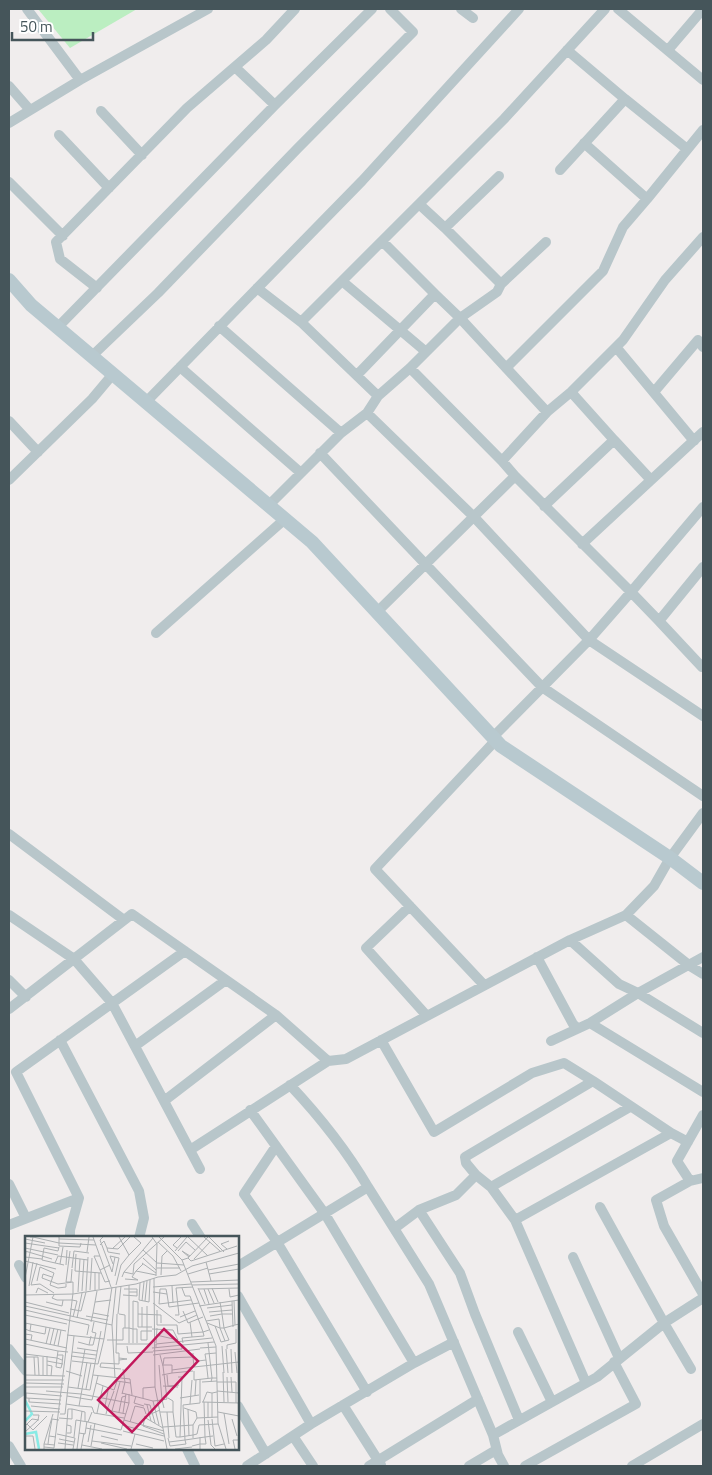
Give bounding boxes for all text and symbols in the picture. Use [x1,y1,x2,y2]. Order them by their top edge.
scale bar [12,10,94,42]
text: 50 m [20,15,53,38]
inset map [25,1236,239,1450]

